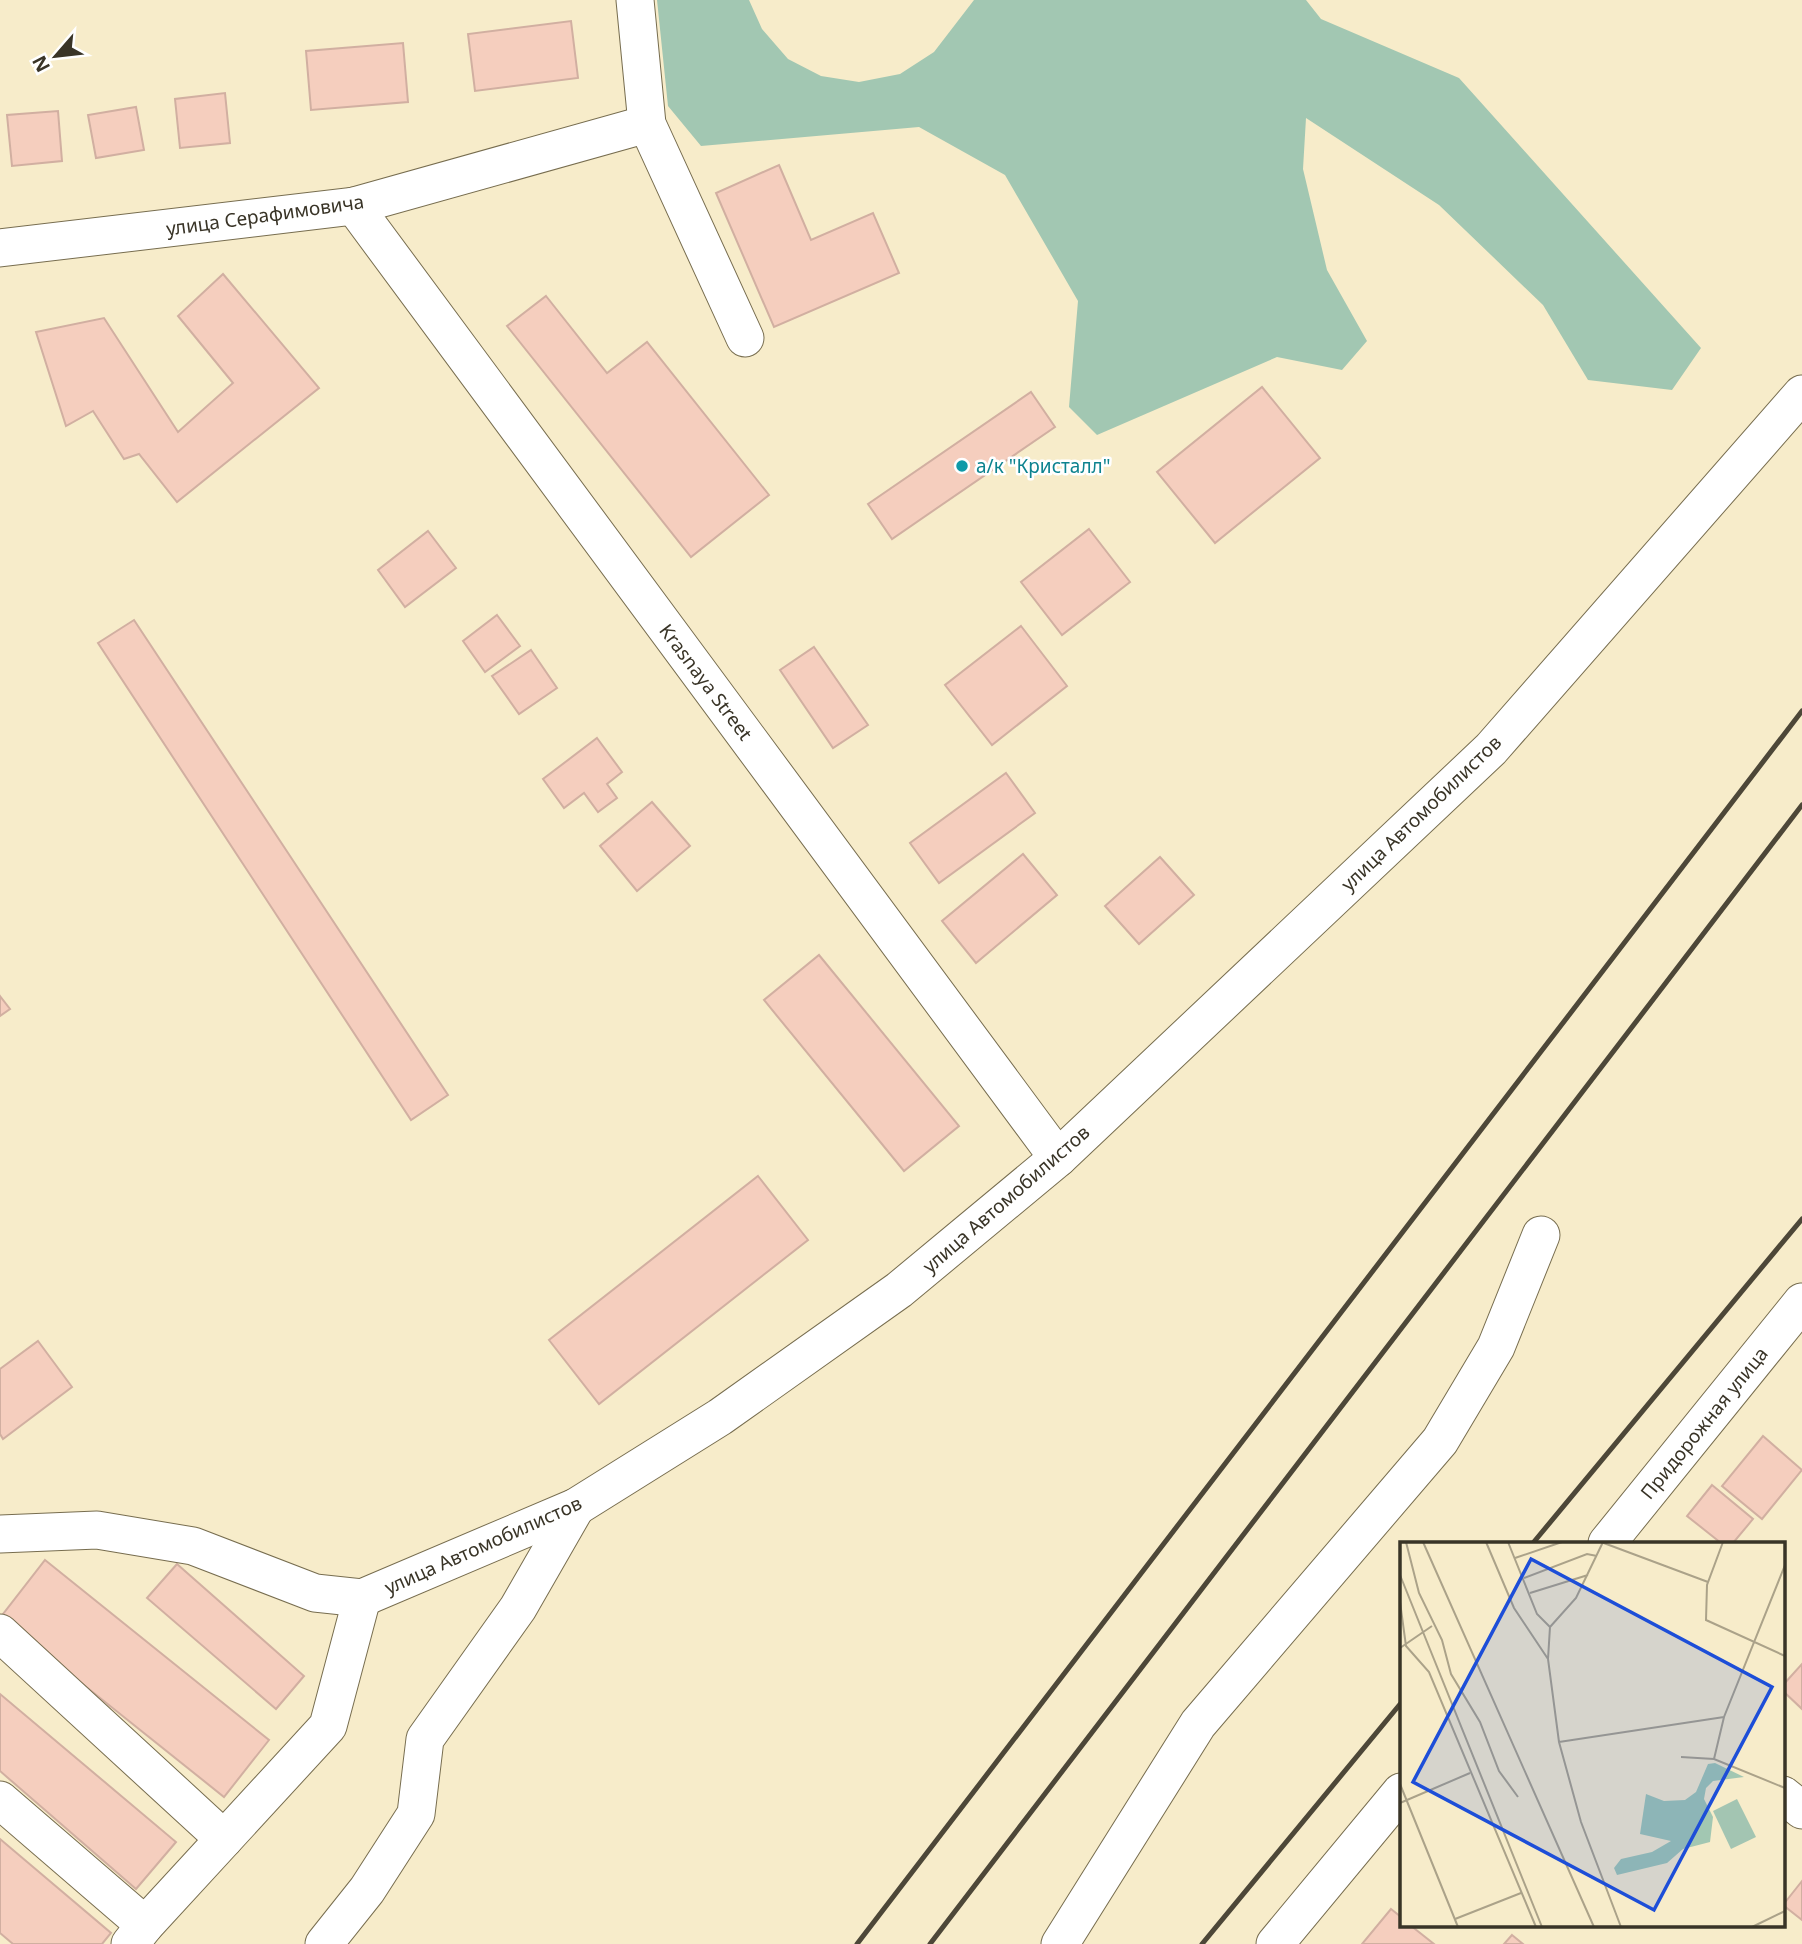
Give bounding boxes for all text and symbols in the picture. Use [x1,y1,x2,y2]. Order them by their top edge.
north arrow [21,21,91,91]
text: N [26,51,56,77]
street label: улица Серафимовича [164,188,366,242]
place label: а/к "Кристалл" [976,453,1110,479]
marker: а/к "Кристалл" [954,458,970,474]
street label: Krasnaya Street [654,618,759,746]
street label: улица Автомобилистов [1335,730,1507,896]
street label: улица Автомобилистов [917,1119,1095,1279]
street label: Придорожная улица [1634,1341,1774,1505]
street label: улица Автомобилистов [380,1490,586,1600]
inset map [1400,1542,1784,1926]

